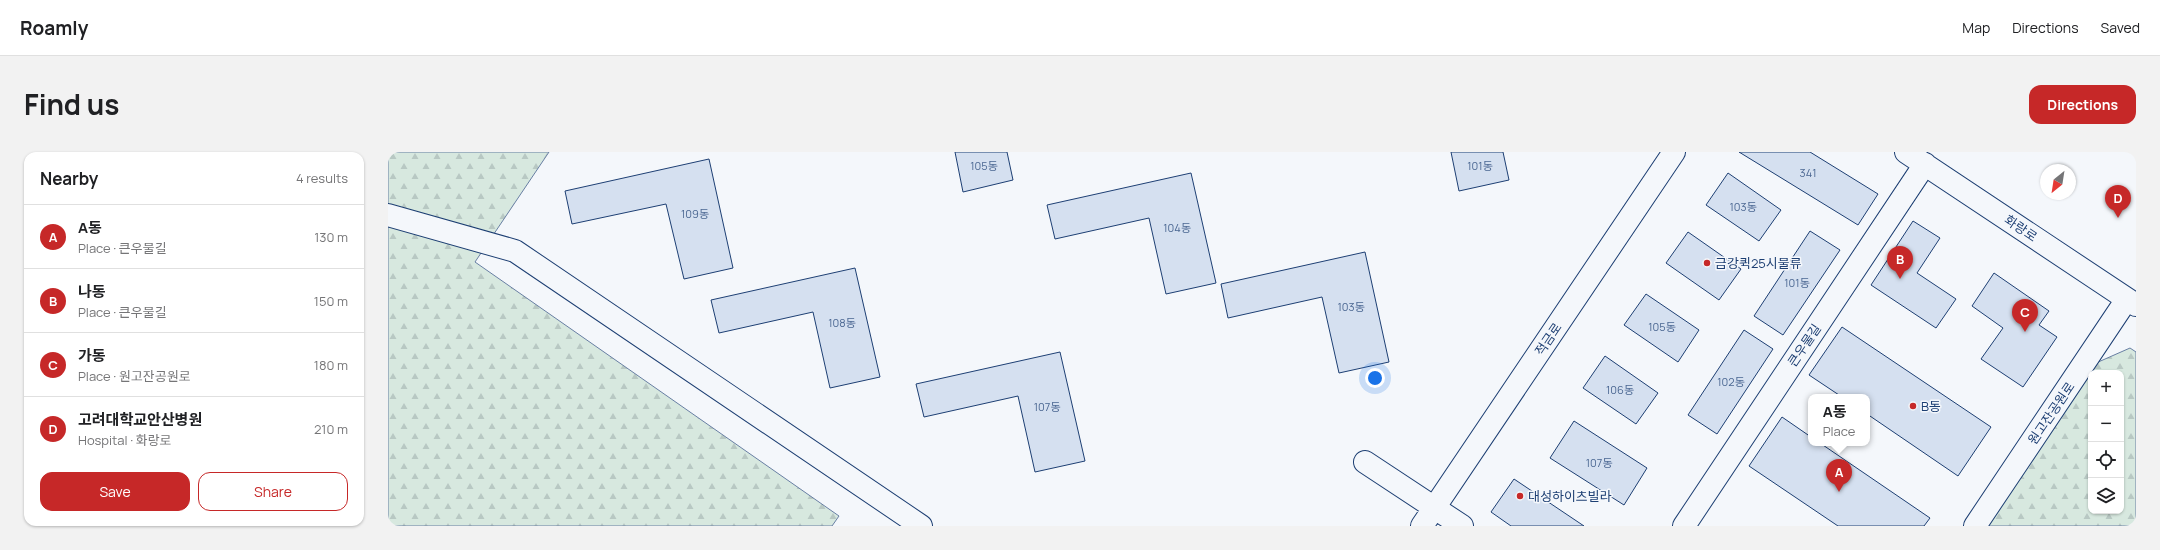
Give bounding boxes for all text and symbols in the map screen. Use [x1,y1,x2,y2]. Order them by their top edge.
text: Roamly [20,15,88,41]
text: Map [1962,18,1990,37]
text: Directions [2012,18,2079,37]
text: Saved [2101,18,2140,37]
text: Find us [24,85,119,123]
button: Directions [2029,85,2136,124]
house number: 105동 [970,158,998,173]
house number: 101동 [1467,158,1493,173]
north arrow [2040,164,2076,200]
house number: 341 [1800,165,1816,180]
text: Nearby [40,167,98,190]
text: 4 results [296,169,348,187]
pin: D [2105,185,2131,218]
house number: 103동 [1729,199,1757,214]
house number: 109동 [681,206,709,221]
street label: 화랑로 [2001,211,2041,246]
text: A동 [78,217,102,238]
house number: 104동 [1163,220,1191,235]
text: A [49,228,57,246]
text: 130 m [314,228,348,246]
text: Place · 큰우물길 [78,239,167,257]
pin: B [1887,246,1913,279]
place label: 금강퀵25시물류 [1715,254,1802,272]
marker: 금강퀵25시물류 [1702,258,1712,268]
house number: 101동 [1784,275,1810,290]
text: 나동 [78,281,106,302]
text: B [49,292,57,310]
text: 150 m [314,292,348,310]
house number: 103동 [1337,299,1365,314]
pin: C [2012,299,2038,332]
text: Place · 큰우물길 [78,303,167,321]
house number: 108동 [828,315,856,330]
street label: 적금로 [1531,319,1566,359]
house number: 105동 [1648,319,1676,334]
street label: 큰우물길 [1783,320,1825,370]
text: 가동 [78,345,106,366]
text: C [48,356,58,374]
text: 180 m [314,356,348,374]
text: Place · 원고잔공원로 [78,367,191,385]
your location [1365,368,1385,388]
map controls [2088,370,2124,514]
button: + [2088,370,2124,406]
house number: 102동 [1717,374,1745,389]
street label: 원고잔공원로 [2023,378,2079,448]
house number: 106동 [1606,382,1634,397]
popup [1808,394,1870,446]
place label: B동 [1921,397,1941,415]
house number: 107동 [1034,399,1060,414]
text: A동 [1823,401,1847,422]
marker: B동 [1908,401,1918,411]
button: − [2088,406,2124,442]
text: 고려대학교안산병원 [78,409,202,430]
text: D [48,420,58,438]
text: 210 m [314,420,348,438]
text: Place [1823,422,1855,440]
text: Hospital · 화랑로 [78,431,172,449]
button: locate [2088,442,2124,478]
house number: 107동 [1586,455,1612,470]
pin: A [1826,459,1852,492]
button: Save [40,472,190,511]
button: Share [198,472,348,511]
button: layers [2088,478,2124,514]
place label: 대성하이츠빌라 [1528,487,1612,505]
marker: 대성하이츠빌라 [1515,491,1525,501]

